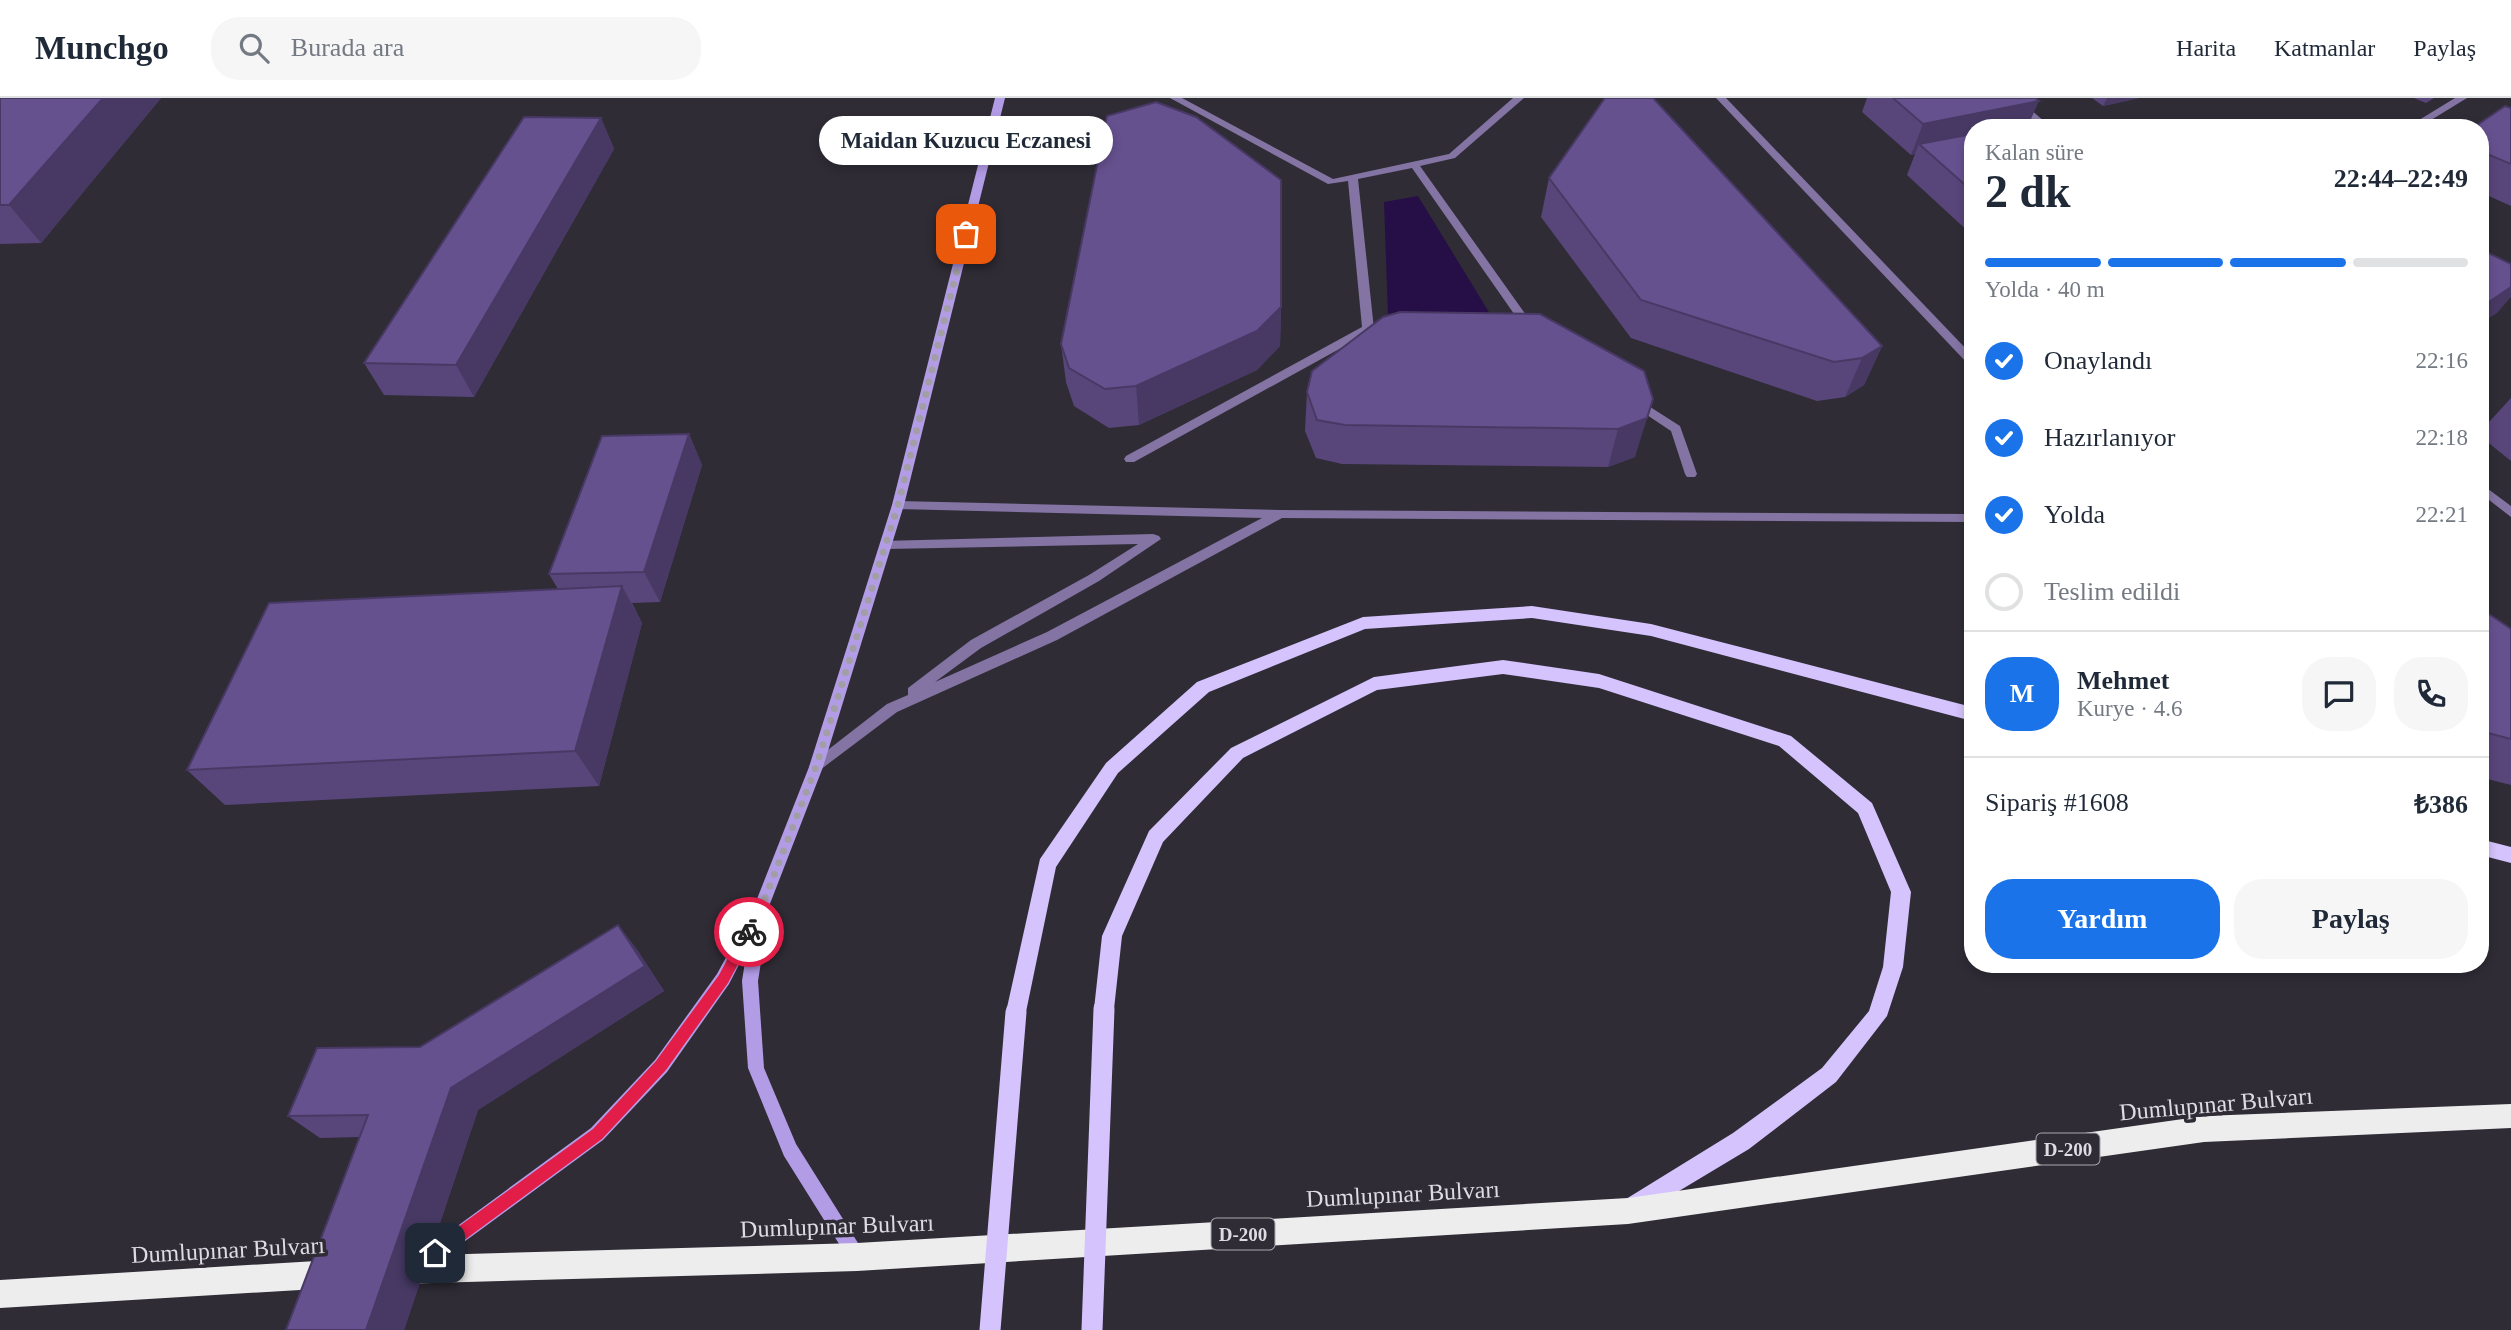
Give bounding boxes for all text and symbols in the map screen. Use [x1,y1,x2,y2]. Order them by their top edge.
search box [211,17,701,80]
icon: search [235,29,273,67]
text: Munchgo [35,30,169,66]
text: Burada ara [291,33,404,62]
text: Harita [2176,35,2236,61]
text: Katmanlar [2274,35,2375,61]
text: Paylaş [2413,35,2476,61]
callout: Maidan Kuzucu Eczanesi [819,115,1113,164]
text: Maidan Kuzucu Eczanesi [841,128,1091,153]
text: Kalan süre [1985,140,2084,165]
text: 22:44–22:49 [2334,164,2468,193]
text: 2 dk [1985,166,2071,217]
pin [936,204,996,264]
icon: bag [947,215,985,253]
text: Yolda · 40 m [1985,277,2105,302]
icon: check [1985,342,2023,380]
text: Onaylandı [2044,346,2152,375]
text: 22:16 [2416,348,2468,373]
icon: check [1985,419,2023,457]
text: Hazırlanıyor [2044,423,2175,452]
text: 22:18 [2416,425,2468,450]
icon: check [1985,496,2023,534]
text: Yolda [2044,500,2105,529]
text: 22:21 [2416,502,2468,527]
text: Teslim edildi [2044,577,2180,606]
button: chat [2302,657,2376,731]
button: phone [2394,657,2468,731]
text: Mehmet [2077,666,2169,695]
text: M [2010,679,2034,708]
text: Kurye · 4.6 [2077,696,2182,721]
text: Sipariş #1608 [1985,788,2129,817]
text: ₺386 [2414,790,2468,819]
button: Yardım [1985,879,2220,959]
button: Paylaş [2234,879,2468,959]
courier [714,897,784,967]
icon: bike [730,913,768,951]
street label: Dumlupınar Bulvarı [2118,1083,2314,1125]
road number: D-200 [2036,1134,2100,1164]
street label: Dumlupınar Bulvarı [1305,1176,1501,1212]
street label: Dumlupınar Bulvarı [740,1210,935,1242]
road number: D-200 [1212,1218,1274,1250]
pin [405,1223,465,1283]
street label: Dumlupınar Bulvarı [130,1232,326,1268]
icon: home [416,1234,454,1272]

